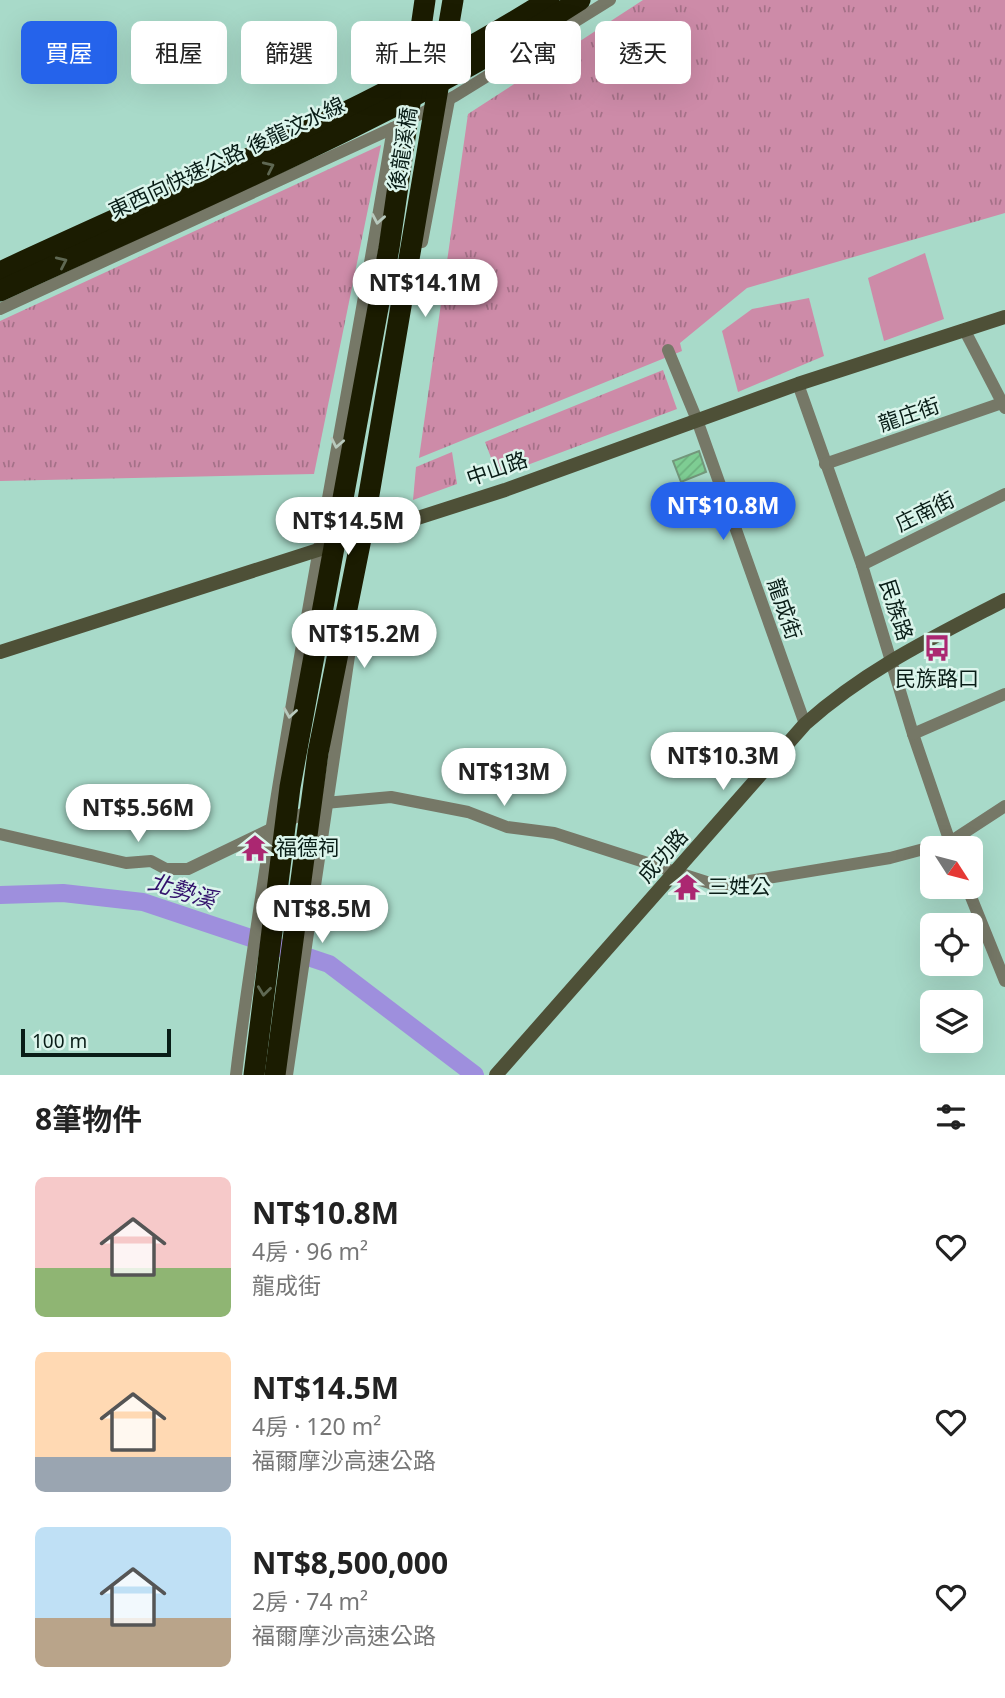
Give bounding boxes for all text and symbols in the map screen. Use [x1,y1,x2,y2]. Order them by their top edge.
chip: 買屋 [21,21,117,84]
chip: 租屋 [131,21,227,84]
chip: 篩選 [241,21,337,84]
chip: 新上架 [351,21,471,84]
chip: 公寓 [485,21,581,84]
chip: 透天 [595,21,691,84]
street label: 東西向快速公路 後龍汶水線 [104,90,349,224]
street label: 後龍溪橋 [382,105,422,193]
one-way arrow [261,161,274,175]
one-way arrow [371,213,386,225]
one-way arrow [55,256,67,270]
pin: NT$14.1M [353,260,497,319]
text: NT$14.1M [369,266,481,298]
street label: 龍庄街 [874,391,943,438]
one-way arrow [331,437,346,449]
street label: 中山路 [462,445,531,492]
pin: NT$10.8M [651,482,795,542]
street label: 庄南街 [890,485,959,537]
text: NT$10.8M [667,489,779,521]
pin: NT$14.5M [276,498,420,557]
text: NT$14.5M [292,504,404,536]
street label: 龍成街 [761,574,808,643]
street label: 民族路 [874,575,920,644]
pin: NT$15.2M [292,610,436,670]
text: NT$15.2M [308,617,420,649]
bus stop icon: 民族路口 [922,633,952,663]
place label: 民族路口 [895,664,979,692]
one-way arrow [283,707,298,719]
pin: NT$10.3M [651,732,795,792]
text: NT$10.3M [667,739,779,771]
pin: NT$13M [447,748,561,808]
text: NT$13M [457,755,551,787]
pin: NT$5.56M [66,784,210,844]
text: NT$5.56M [82,791,194,823]
street label: 成功路 [631,822,693,888]
temple icon: 福德祠 [240,833,270,863]
place label: 福德祠 [276,833,339,861]
north arrow [920,836,984,900]
map controls [920,836,983,1053]
water label: 北勢溪 [145,865,223,916]
temple icon: 三姓公 [672,872,702,902]
place label: 三姓公 [708,872,771,900]
pin: NT$8.5M [257,886,387,945]
text: NT$8.5M [272,892,372,924]
button: locate [920,913,983,976]
one-way arrow [257,985,272,997]
button: layers [920,990,983,1053]
scale bar [21,1026,172,1058]
text: 100 m [32,1028,87,1054]
text: 8筆物件 [35,1098,142,1139]
icon: filters [932,1098,970,1136]
text: NT$10.8M [252,1192,399,1233]
icon: home [91,1205,175,1289]
icon: heart [932,1228,970,1266]
text: 4房 · 96 m² [252,1235,368,1267]
text: 龍成街 [252,1269,321,1301]
text: NT$14.5M [252,1367,399,1408]
icon: home [91,1380,175,1464]
icon: heart [932,1403,970,1441]
text: 4房 · 120 m² [252,1410,381,1442]
text: 福爾摩沙高速公路 [252,1444,436,1476]
text: NT$8,500,000 [252,1542,448,1583]
icon: home [91,1555,175,1639]
icon: heart [932,1578,970,1616]
text: 2房 · 74 m² [252,1585,368,1617]
text: 福爾摩沙高速公路 [252,1619,436,1651]

